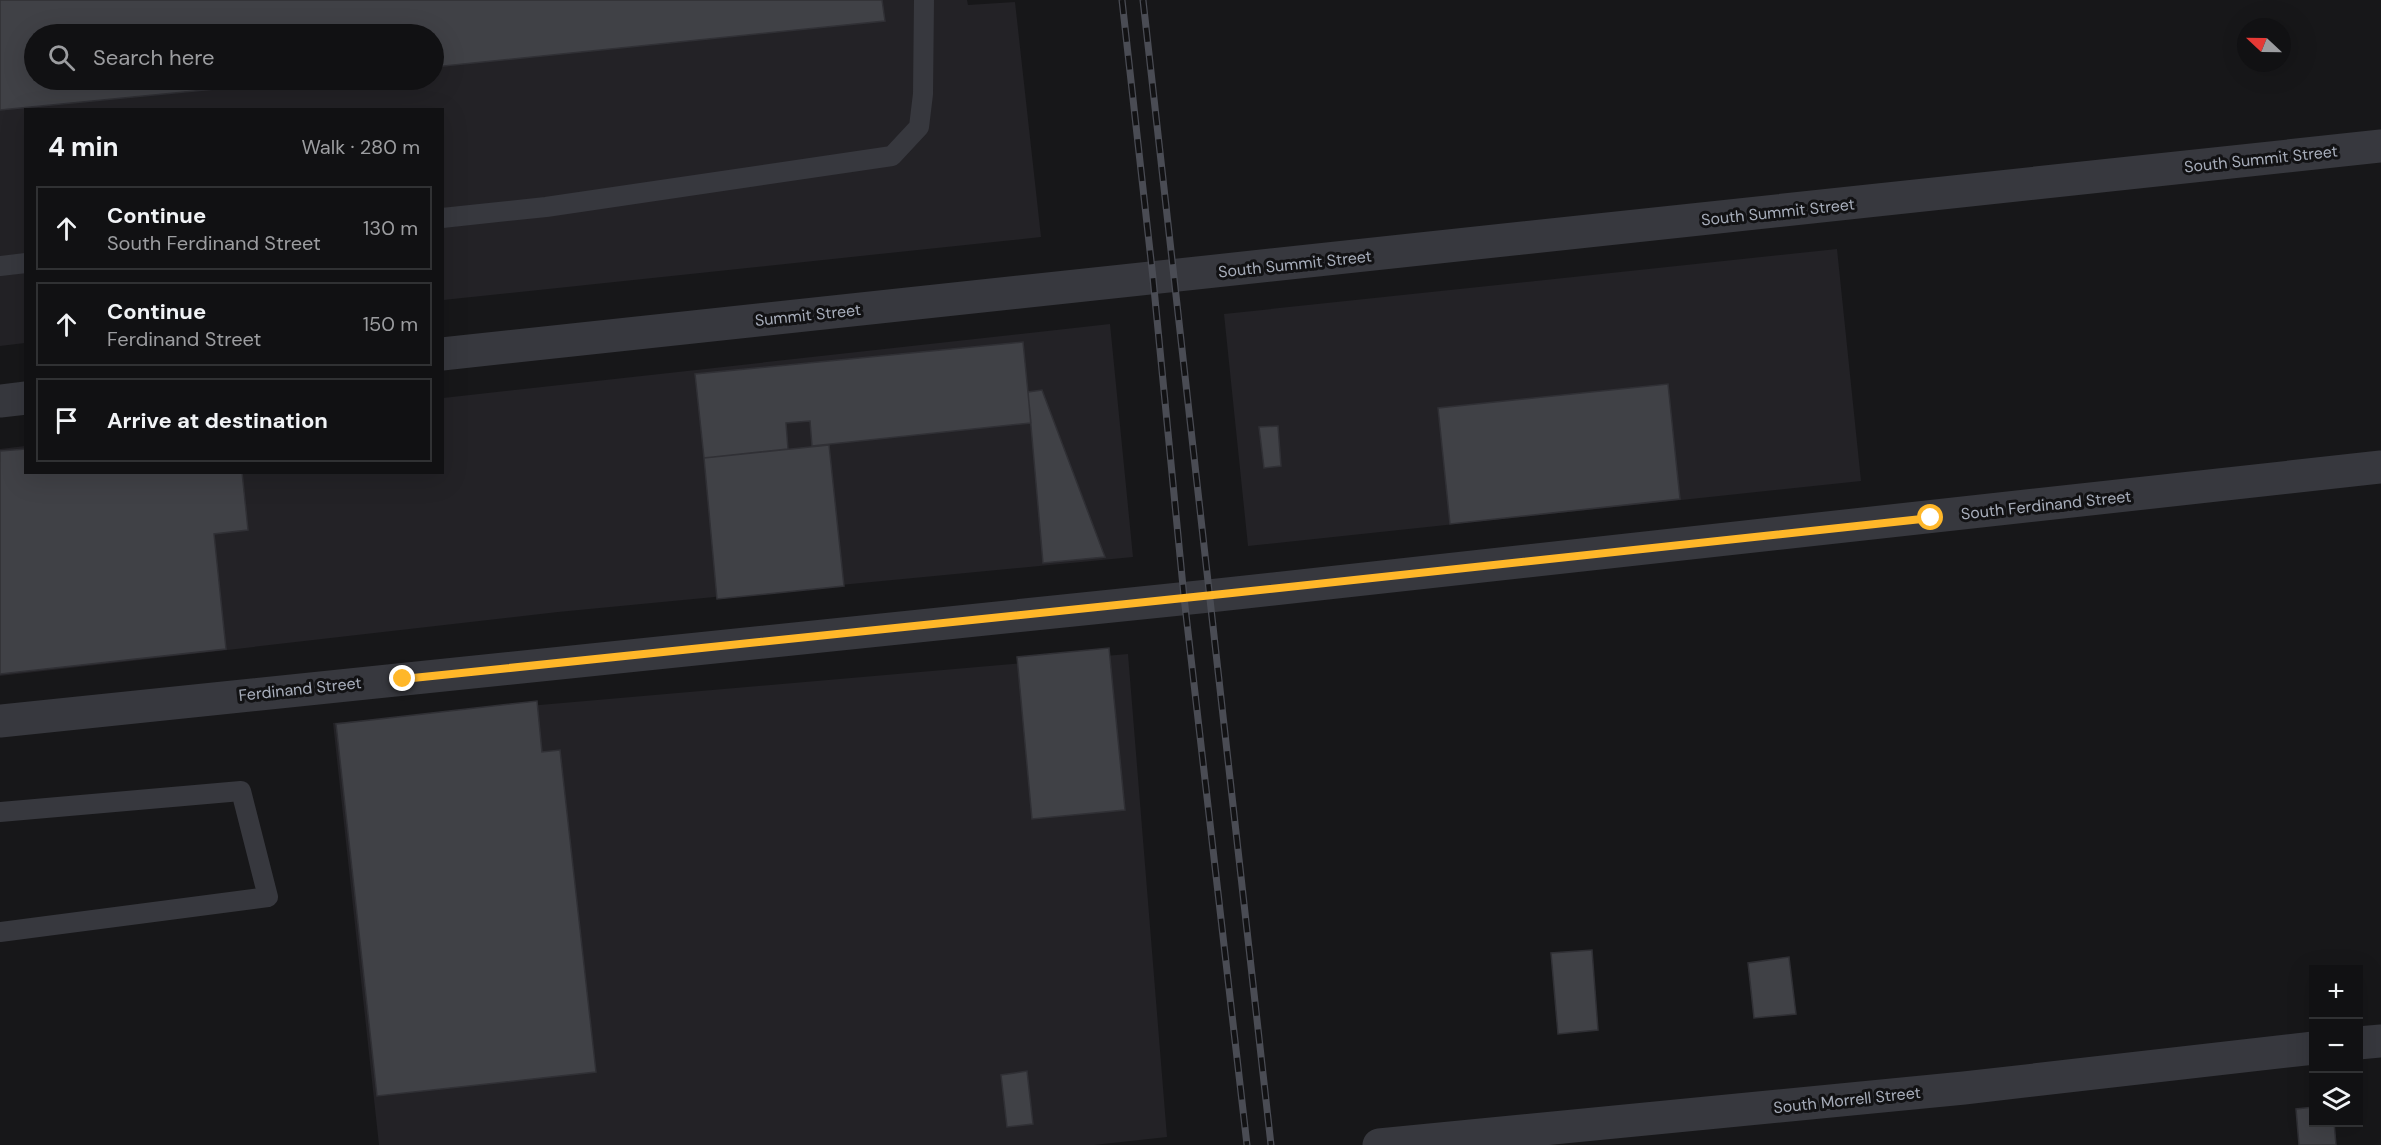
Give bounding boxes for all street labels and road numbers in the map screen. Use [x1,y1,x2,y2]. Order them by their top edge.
street label: South Summit Street [2183,140,2339,178]
street label: South Summit Street [1700,193,1856,231]
street label: South Summit Street [1217,245,1373,283]
street label: Summit Street [754,299,862,331]
street label: South Ferdinand Street [1960,486,2132,524]
street label: Ferdinand Street [237,672,363,706]
street label: South Morrell Street [1772,1082,1922,1118]

